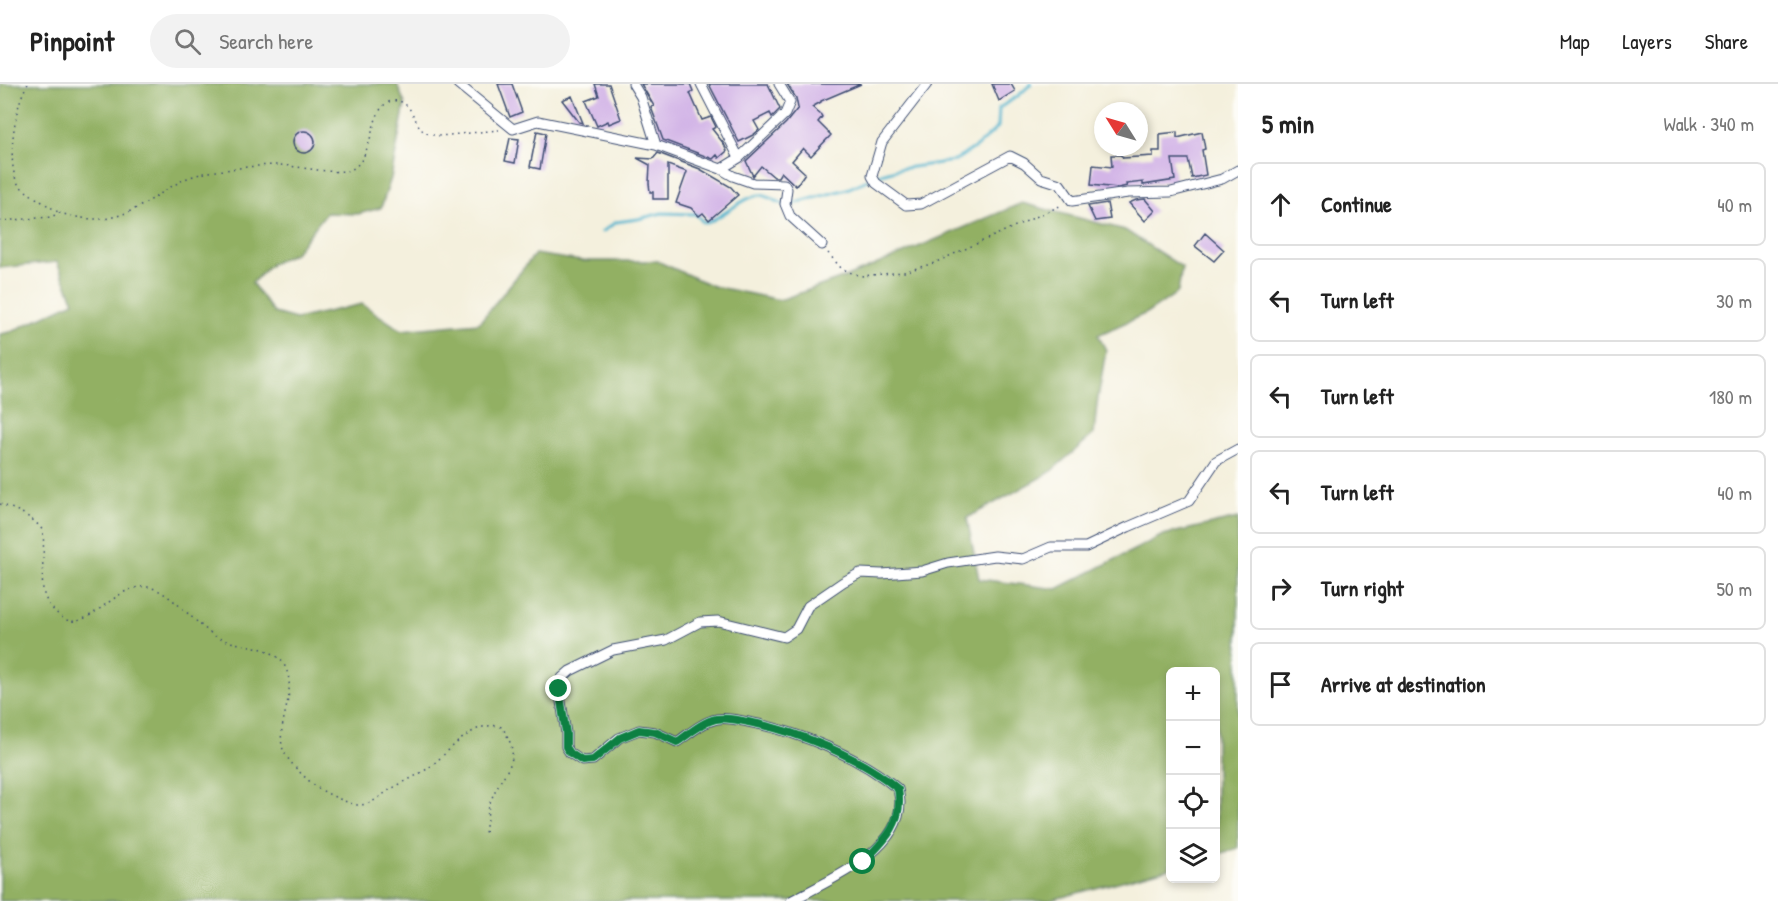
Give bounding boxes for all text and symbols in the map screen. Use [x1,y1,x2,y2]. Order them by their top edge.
search box [150,14,570,68]
text: Pinpoint [30,22,114,60]
icon: search [171,25,204,58]
text: Search here [219,26,313,56]
text: Map [1560,27,1589,56]
text: Layers [1622,27,1672,56]
text: Share [1705,27,1748,56]
north arrow [1094,102,1148,156]
text: 5 min [1262,106,1314,141]
text: Walk · 340 m [1663,110,1754,137]
icon: ahead [1264,188,1297,221]
text: Continue [1321,189,1392,219]
text: 40 m [1717,191,1752,218]
icon: left [1264,284,1297,317]
text: Turn left [1321,285,1394,315]
text: 30 m [1716,287,1752,314]
icon: left [1264,380,1297,413]
text: Turn left [1321,381,1394,411]
text: 180 m [1709,383,1752,410]
icon: left [1264,476,1297,509]
text: Turn left [1321,477,1394,507]
text: 40 m [1717,479,1752,506]
icon: right [1264,572,1297,605]
text: Turn right [1321,573,1404,603]
text: 50 m [1716,575,1752,602]
map controls [1166,667,1220,883]
button: + [1166,667,1220,721]
icon: arrive [1264,668,1297,701]
text: Arrive at destination [1321,669,1486,699]
route end [545,675,571,701]
button: − [1166,721,1220,775]
button: locate [1166,775,1220,829]
button: layers [1166,829,1220,883]
route start [849,848,875,874]

